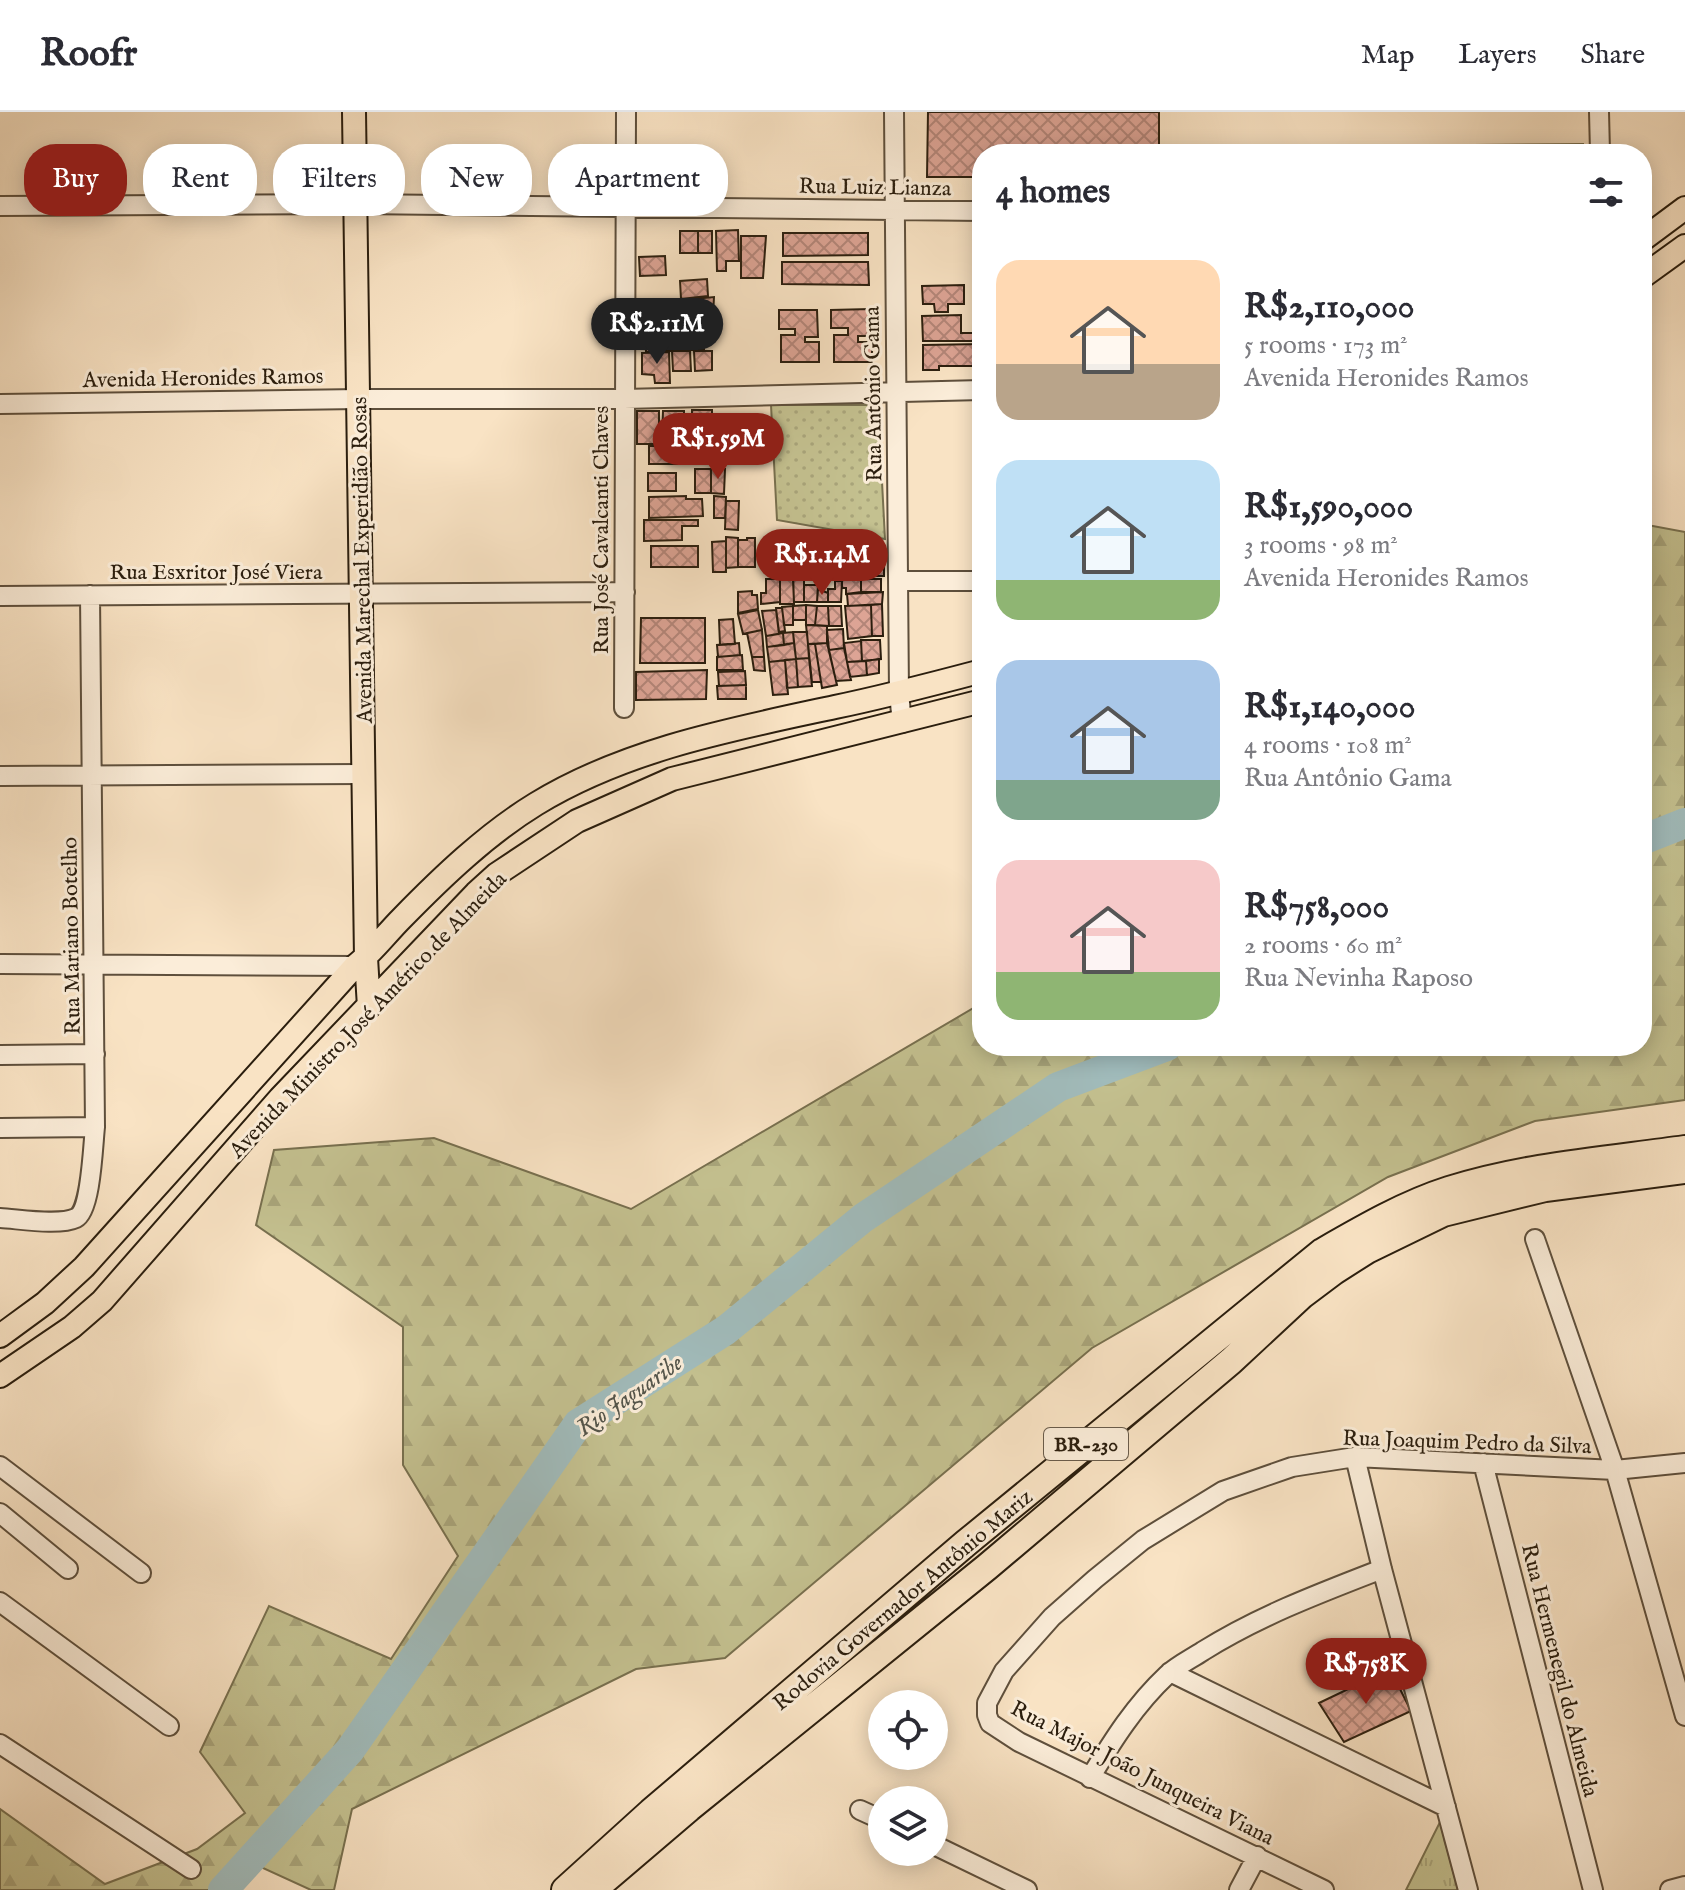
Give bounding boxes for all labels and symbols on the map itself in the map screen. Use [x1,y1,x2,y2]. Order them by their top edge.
street label: Rua Luiz Lianza [798,173,952,203]
pin: R$2.11M [583,298,731,366]
street label: Rua Antônio Gama [858,305,890,482]
street label: Avenida Heronides Ramos [81,363,324,395]
street label: Avenida Marechal Experidião Rosas [346,396,380,725]
street label: Rua José Cavalcanti Chaves [588,406,616,654]
pin: R$1.59M [644,413,792,481]
pin: R$1.14M [748,529,896,597]
street label: Rua Esxritor José Viera [110,559,323,587]
street label: Rua Mariano Botelho [56,837,88,1035]
street label: Avenida Ministro José Américo de Almeida [223,866,514,1165]
water label: Rio Jaguaribe [571,1348,689,1444]
street label: Rua Joaquim Pedro da Silva [1342,1425,1592,1461]
road number: BR-230 [1044,1428,1128,1460]
street label: Rodovia Governador Antônio Mariz [768,1484,1039,1718]
street label: Rua Hermenegil do Almeida [1514,1541,1604,1800]
pin: R$758K [1301,1638,1431,1706]
street label: Rua Major João Junqueira Viana [1006,1695,1279,1853]

